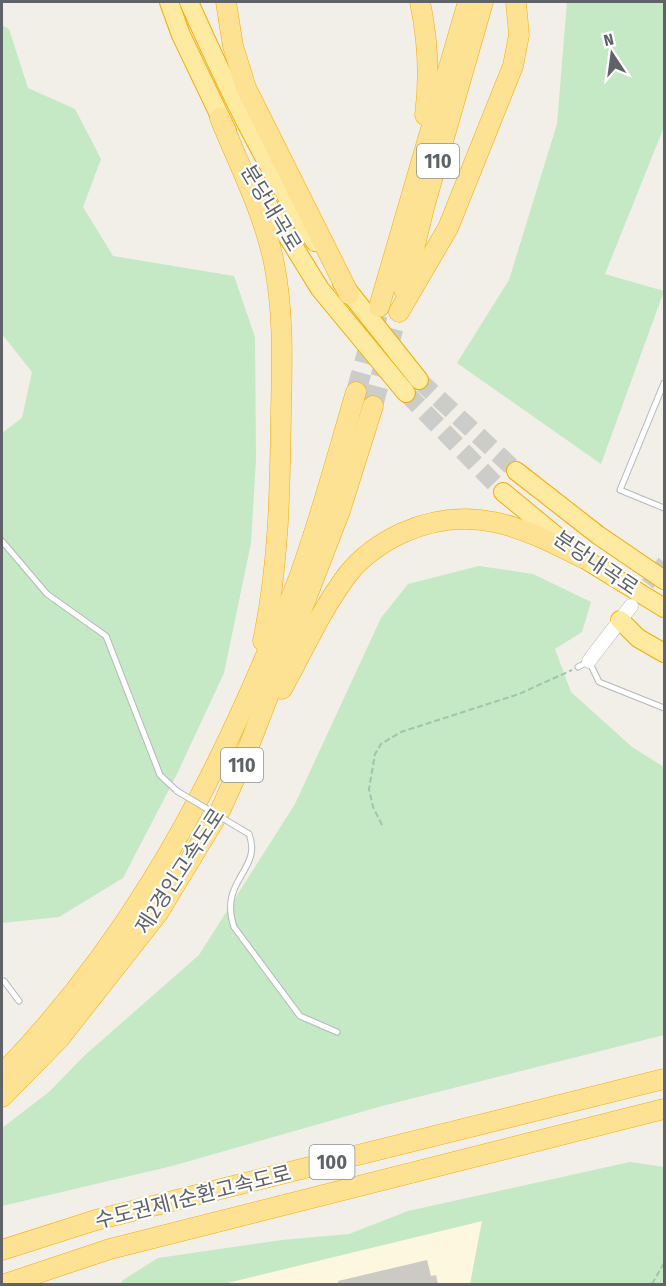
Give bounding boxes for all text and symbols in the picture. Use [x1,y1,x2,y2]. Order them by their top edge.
north arrow [582,24,642,84]
text: N [602,30,616,50]
road number: 110 [417,144,459,178]
street label: 분당내곡로 [235,160,307,256]
street label: 분당내곡로 [549,525,643,601]
road number: 110 [221,748,263,782]
street label: 제2경인고속도로 [130,803,230,939]
road number: 100 [310,1145,354,1179]
street label: 수도권제1순환고속도로 [92,1160,294,1234]

